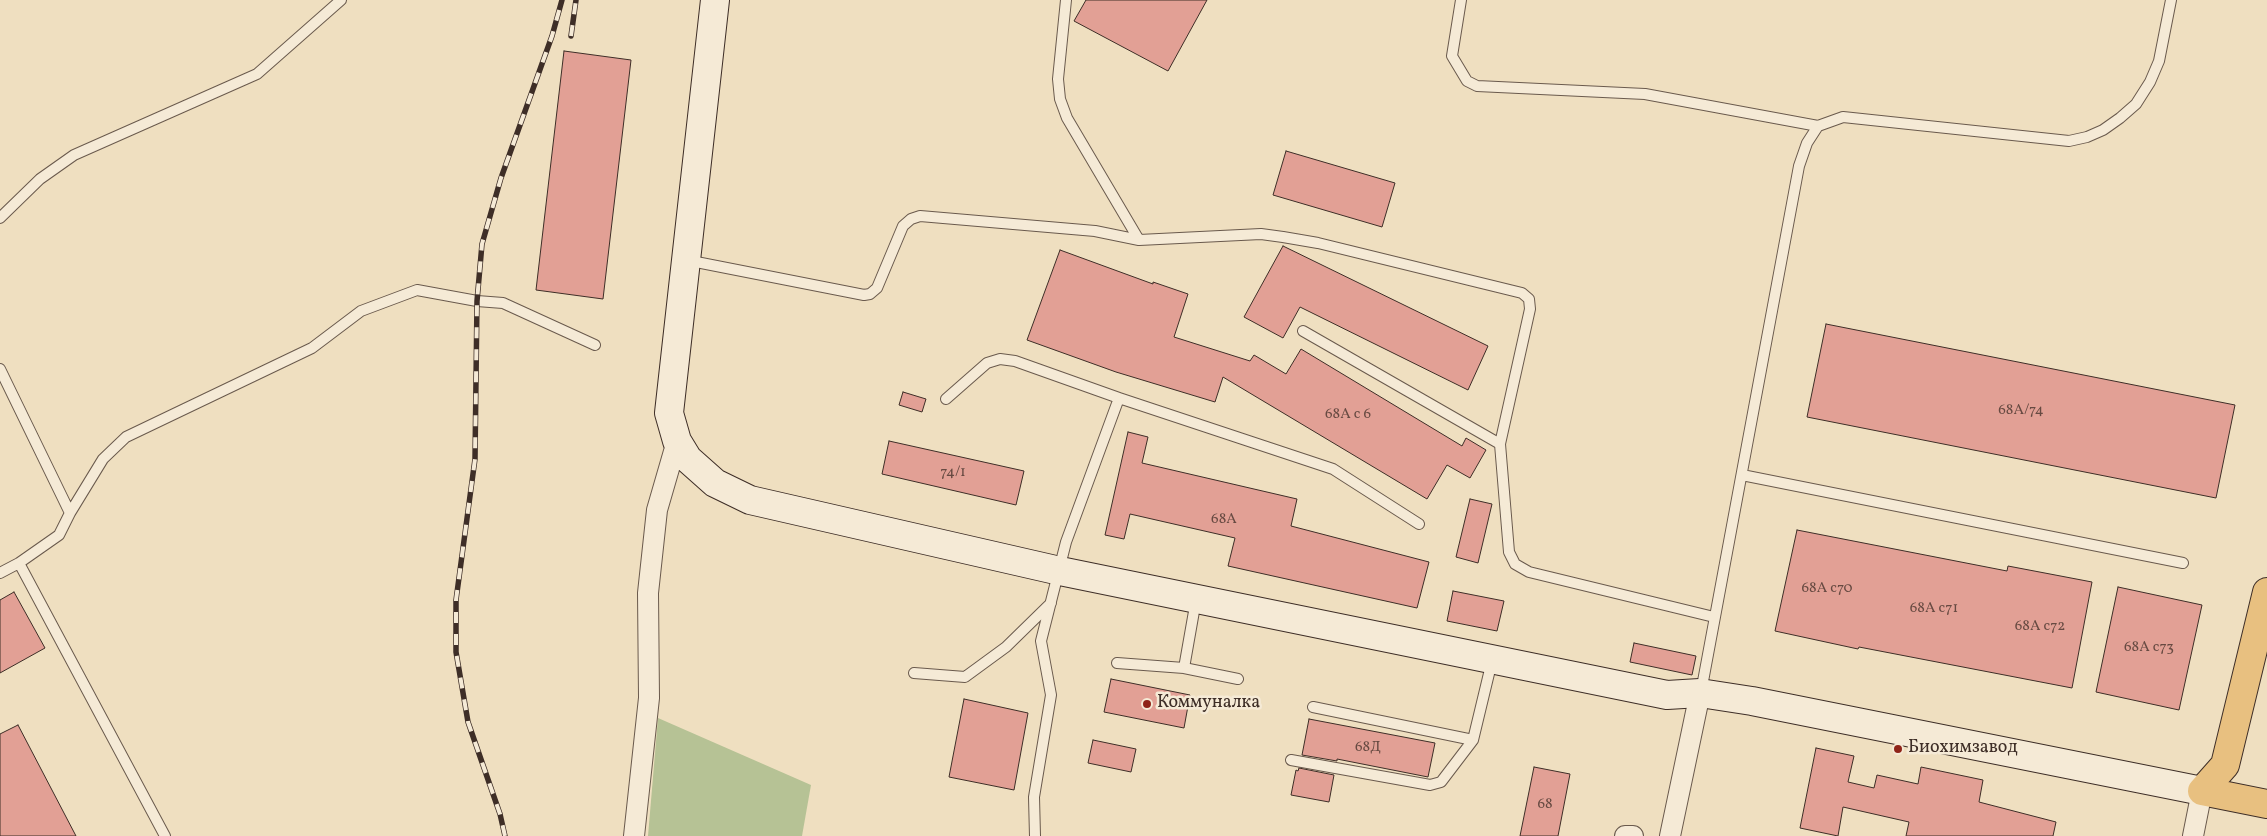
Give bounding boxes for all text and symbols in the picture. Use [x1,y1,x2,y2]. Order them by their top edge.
house number: 68А/74 [1998,402,2044,420]
house number: 68А с 6 [1325,406,1371,424]
house number: 74/1 [940,464,966,482]
house number: 68А [1211,511,1237,529]
house number: 68А с70 [1801,580,1853,598]
house number: 68А с71 [1910,600,1958,618]
house number: 68А с72 [2015,618,2065,636]
house number: 68А с73 [2124,639,2174,657]
place label: Коммуналка [1157,693,1260,715]
marker: Коммуналка [1141,698,1153,710]
place label: Биохимзавод [1908,738,2018,760]
house number: 68Д [1355,739,1381,757]
marker: Биохимзавод [1892,743,1904,755]
house number: 68 [1537,796,1553,814]

